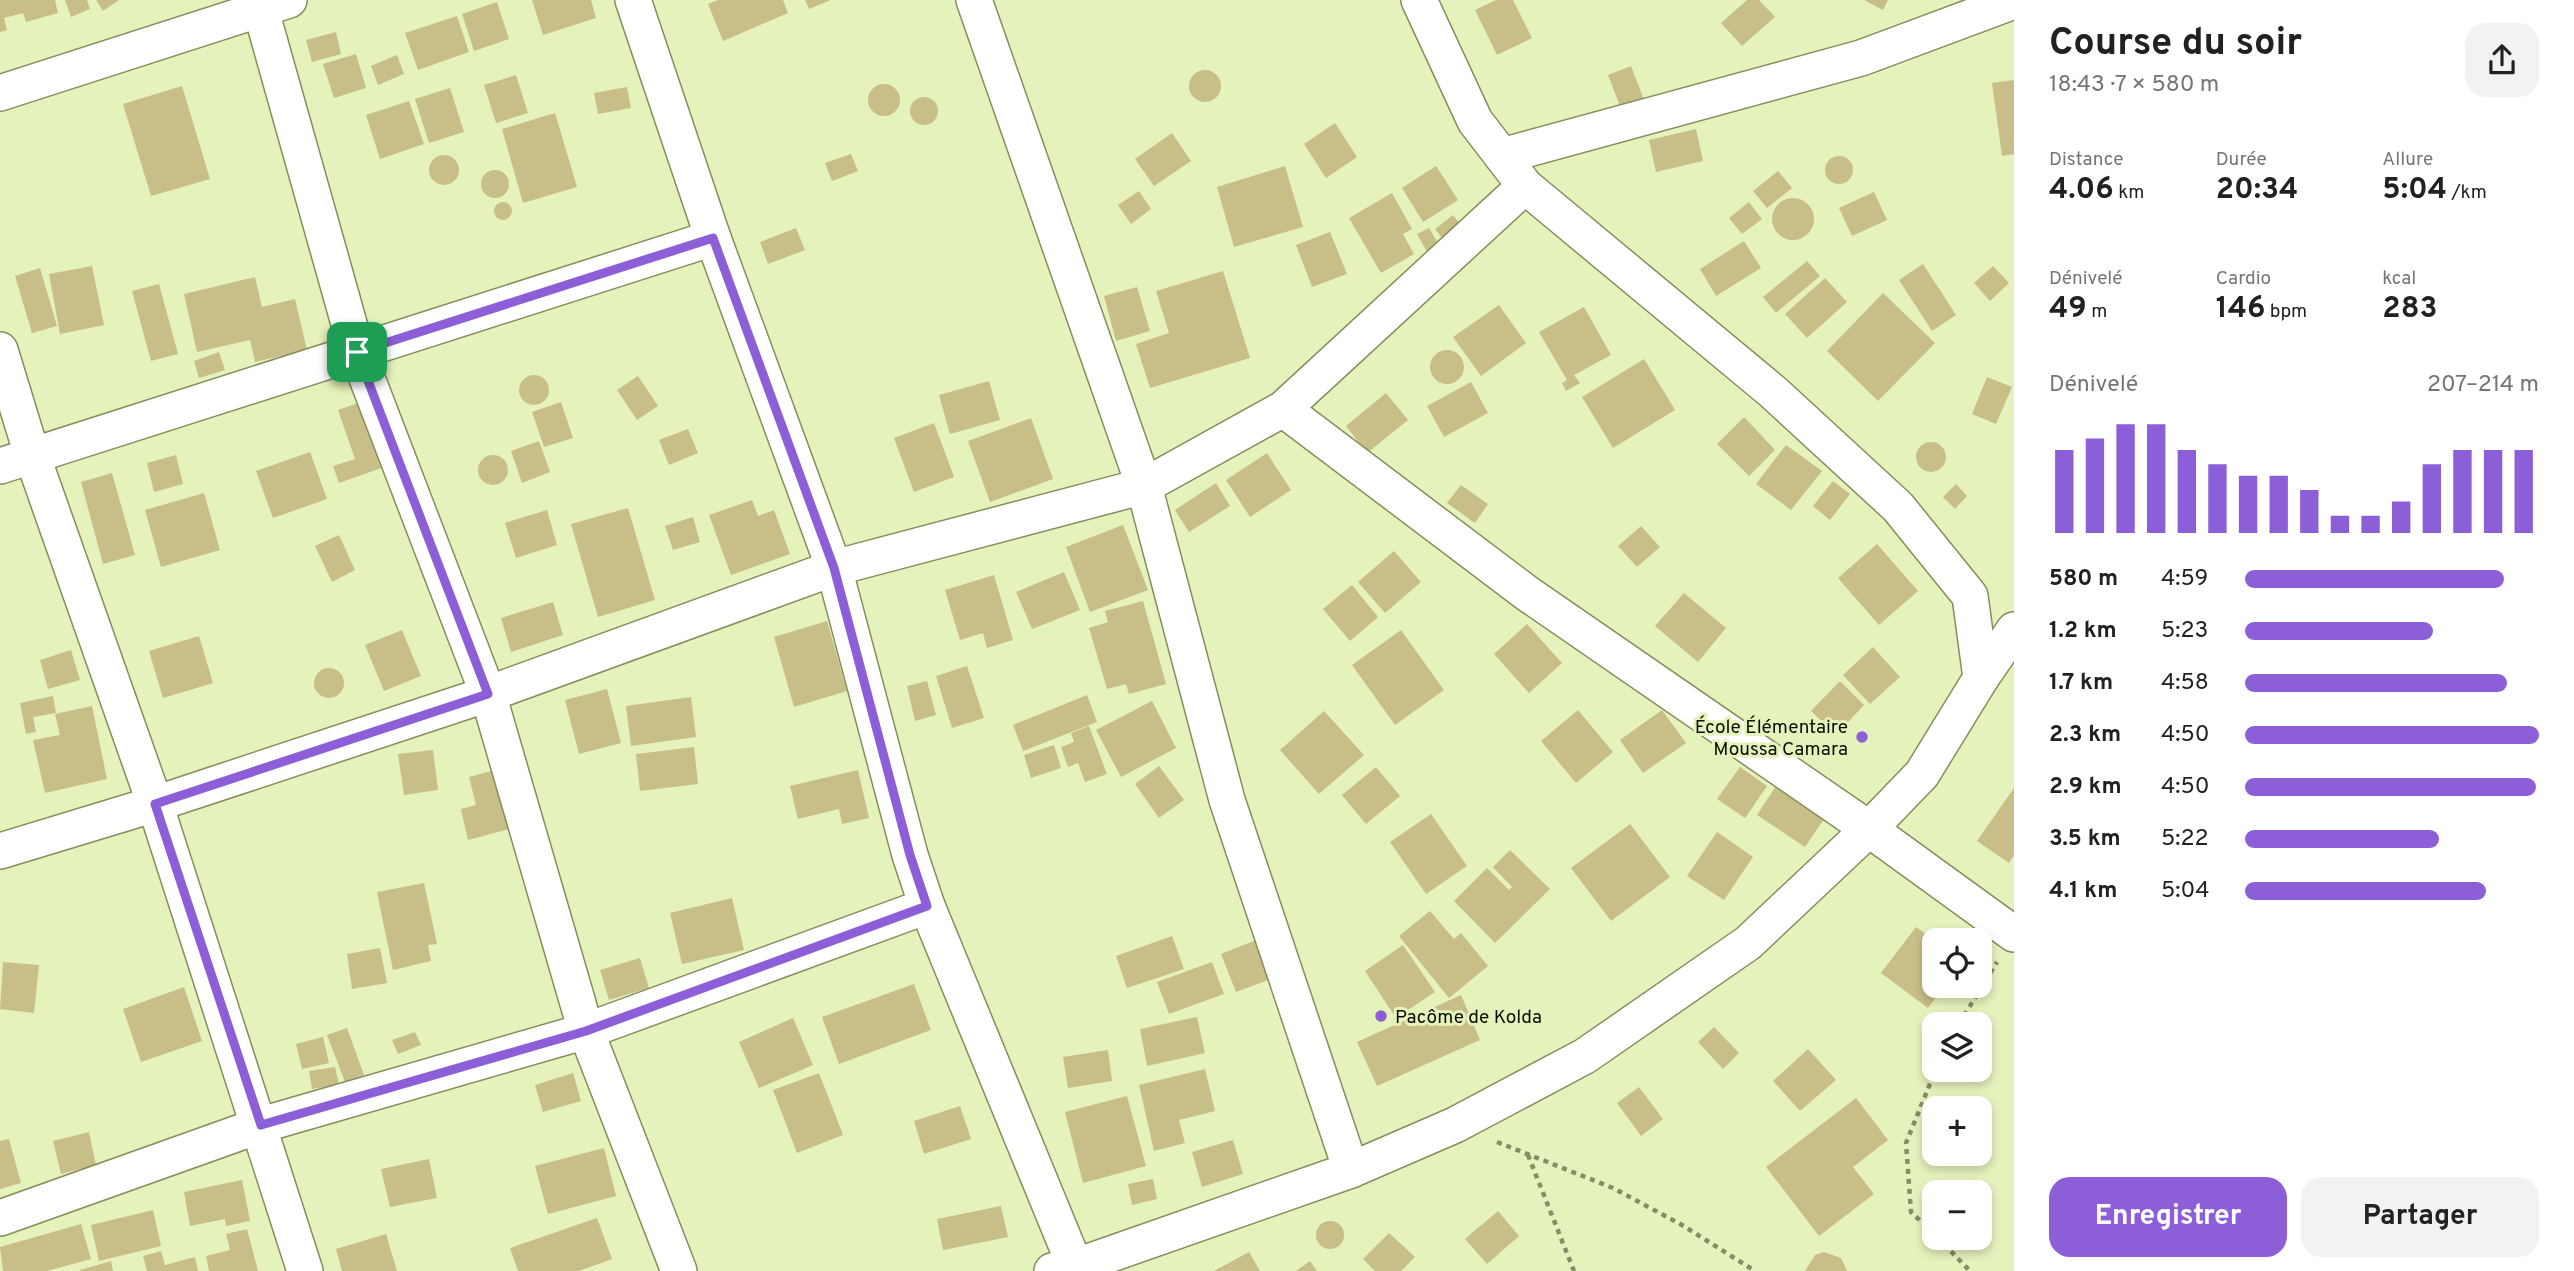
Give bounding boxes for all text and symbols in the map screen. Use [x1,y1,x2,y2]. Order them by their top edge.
text: Course du soir [2049,20,2302,69]
button: share [2465,23,2539,97]
text: 18:43 · 7 × 580 m [2049,71,2219,100]
text: Distance [2049,148,2124,172]
text: Durée [2216,148,2267,172]
text: Allure [2382,148,2433,172]
text: 4.06 [2049,172,2114,209]
text: 20:34 [2216,172,2298,209]
text: 5:04 [2382,172,2447,209]
text: km [2114,181,2144,205]
text: /km [2447,181,2487,205]
text: Dénivelé [2049,267,2123,291]
text: Cardio [2216,267,2271,291]
text: kcal [2382,267,2416,291]
text: 49 [2049,291,2087,328]
text: 146 [2216,291,2265,328]
text: 283 [2382,291,2438,328]
text: m [2087,300,2107,324]
text: bpm [2265,300,2307,324]
pin [327,322,387,382]
icon: arrive [338,333,376,371]
text: Dénivelé [2049,371,2138,400]
text: 207–214 m [2427,371,2539,400]
text: 580 m [2049,565,2118,594]
text: 4:59 [2161,565,2208,594]
text: 1.2 km [2049,617,2117,646]
text: 5:23 [2161,617,2208,646]
text: 1.7 km [2049,669,2113,698]
text: 4:58 [2161,669,2209,698]
place label: École Élémentaire Moussa Camara [1695,715,1848,762]
text: 2.3 km [2049,721,2121,750]
text: 4:50 [2161,721,2209,750]
marker: École Élémentaire Moussa Camara [1854,729,1870,745]
text: 2.9 km [2049,773,2122,802]
text: 4:50 [2161,773,2209,802]
text: 3.5 km [2049,825,2121,854]
text: 5:22 [2161,825,2209,854]
text: 4.1 km [2049,877,2117,906]
text: 5:04 [2161,877,2210,906]
map controls [1922,928,1992,1250]
button: locate [1922,928,1992,998]
place label: Pacôme de Kolda [1395,1006,1542,1030]
marker: Pacôme de Kolda [1373,1008,1389,1024]
button: layers [1922,1012,1992,1082]
button: + [1922,1096,1992,1166]
button: Enregistrer [2049,1177,2287,1257]
button: Partager [2301,1177,2539,1257]
button: − [1922,1180,1992,1250]

